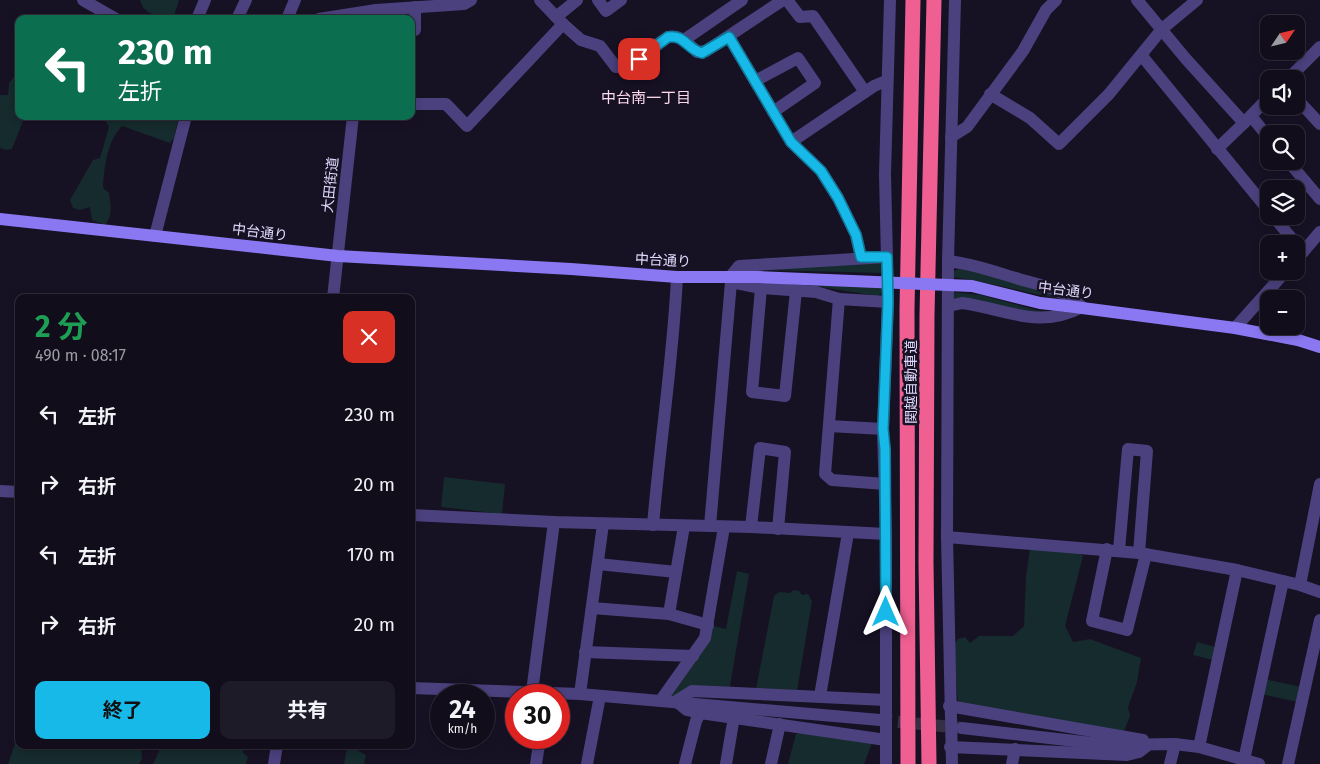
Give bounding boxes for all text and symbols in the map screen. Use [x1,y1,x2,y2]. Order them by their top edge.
north arrow [1260,15,1305,60]
map controls [1260,15,1305,335]
text: 230 m [118,31,212,73]
icon: left [35,35,100,100]
pin [618,38,660,80]
icon: arrive [625,45,653,73]
button: sound [1260,70,1305,115]
text: 左折 [118,78,162,105]
district label: 中台南一丁目 [601,89,691,107]
button: search [1260,125,1305,170]
street label: 大田街道 [319,156,342,214]
button: layers [1260,180,1305,225]
street label: 中台通り [231,221,289,244]
button: + [1260,235,1305,280]
street label: 中台通り [635,251,691,270]
street label: 中台通り [1037,279,1095,302]
button: − [1260,290,1305,335]
text: 2 分 [35,309,88,345]
button: close [343,311,395,363]
street label: 関越自動車道 [903,340,920,424]
text: 490 m · 08:17 [35,346,126,365]
icon: left [35,400,63,428]
text: 230 m [344,403,395,426]
text: 左折 [78,405,116,428]
icon: right [35,470,63,498]
text: 20 m [354,473,395,496]
text: 右折 [78,475,116,498]
icon: left [35,540,63,568]
text: 170 m [347,543,395,566]
text: 左折 [78,545,116,568]
position arrow [859,585,911,637]
icon: right [35,610,63,638]
text: 20 m [354,613,395,636]
text: 右折 [78,615,116,638]
button: 終了 [35,681,210,739]
button: 共有 [220,681,395,739]
speed limit sign: 30 [505,684,570,749]
text: 24 [449,695,476,725]
text: km/h [448,722,477,736]

